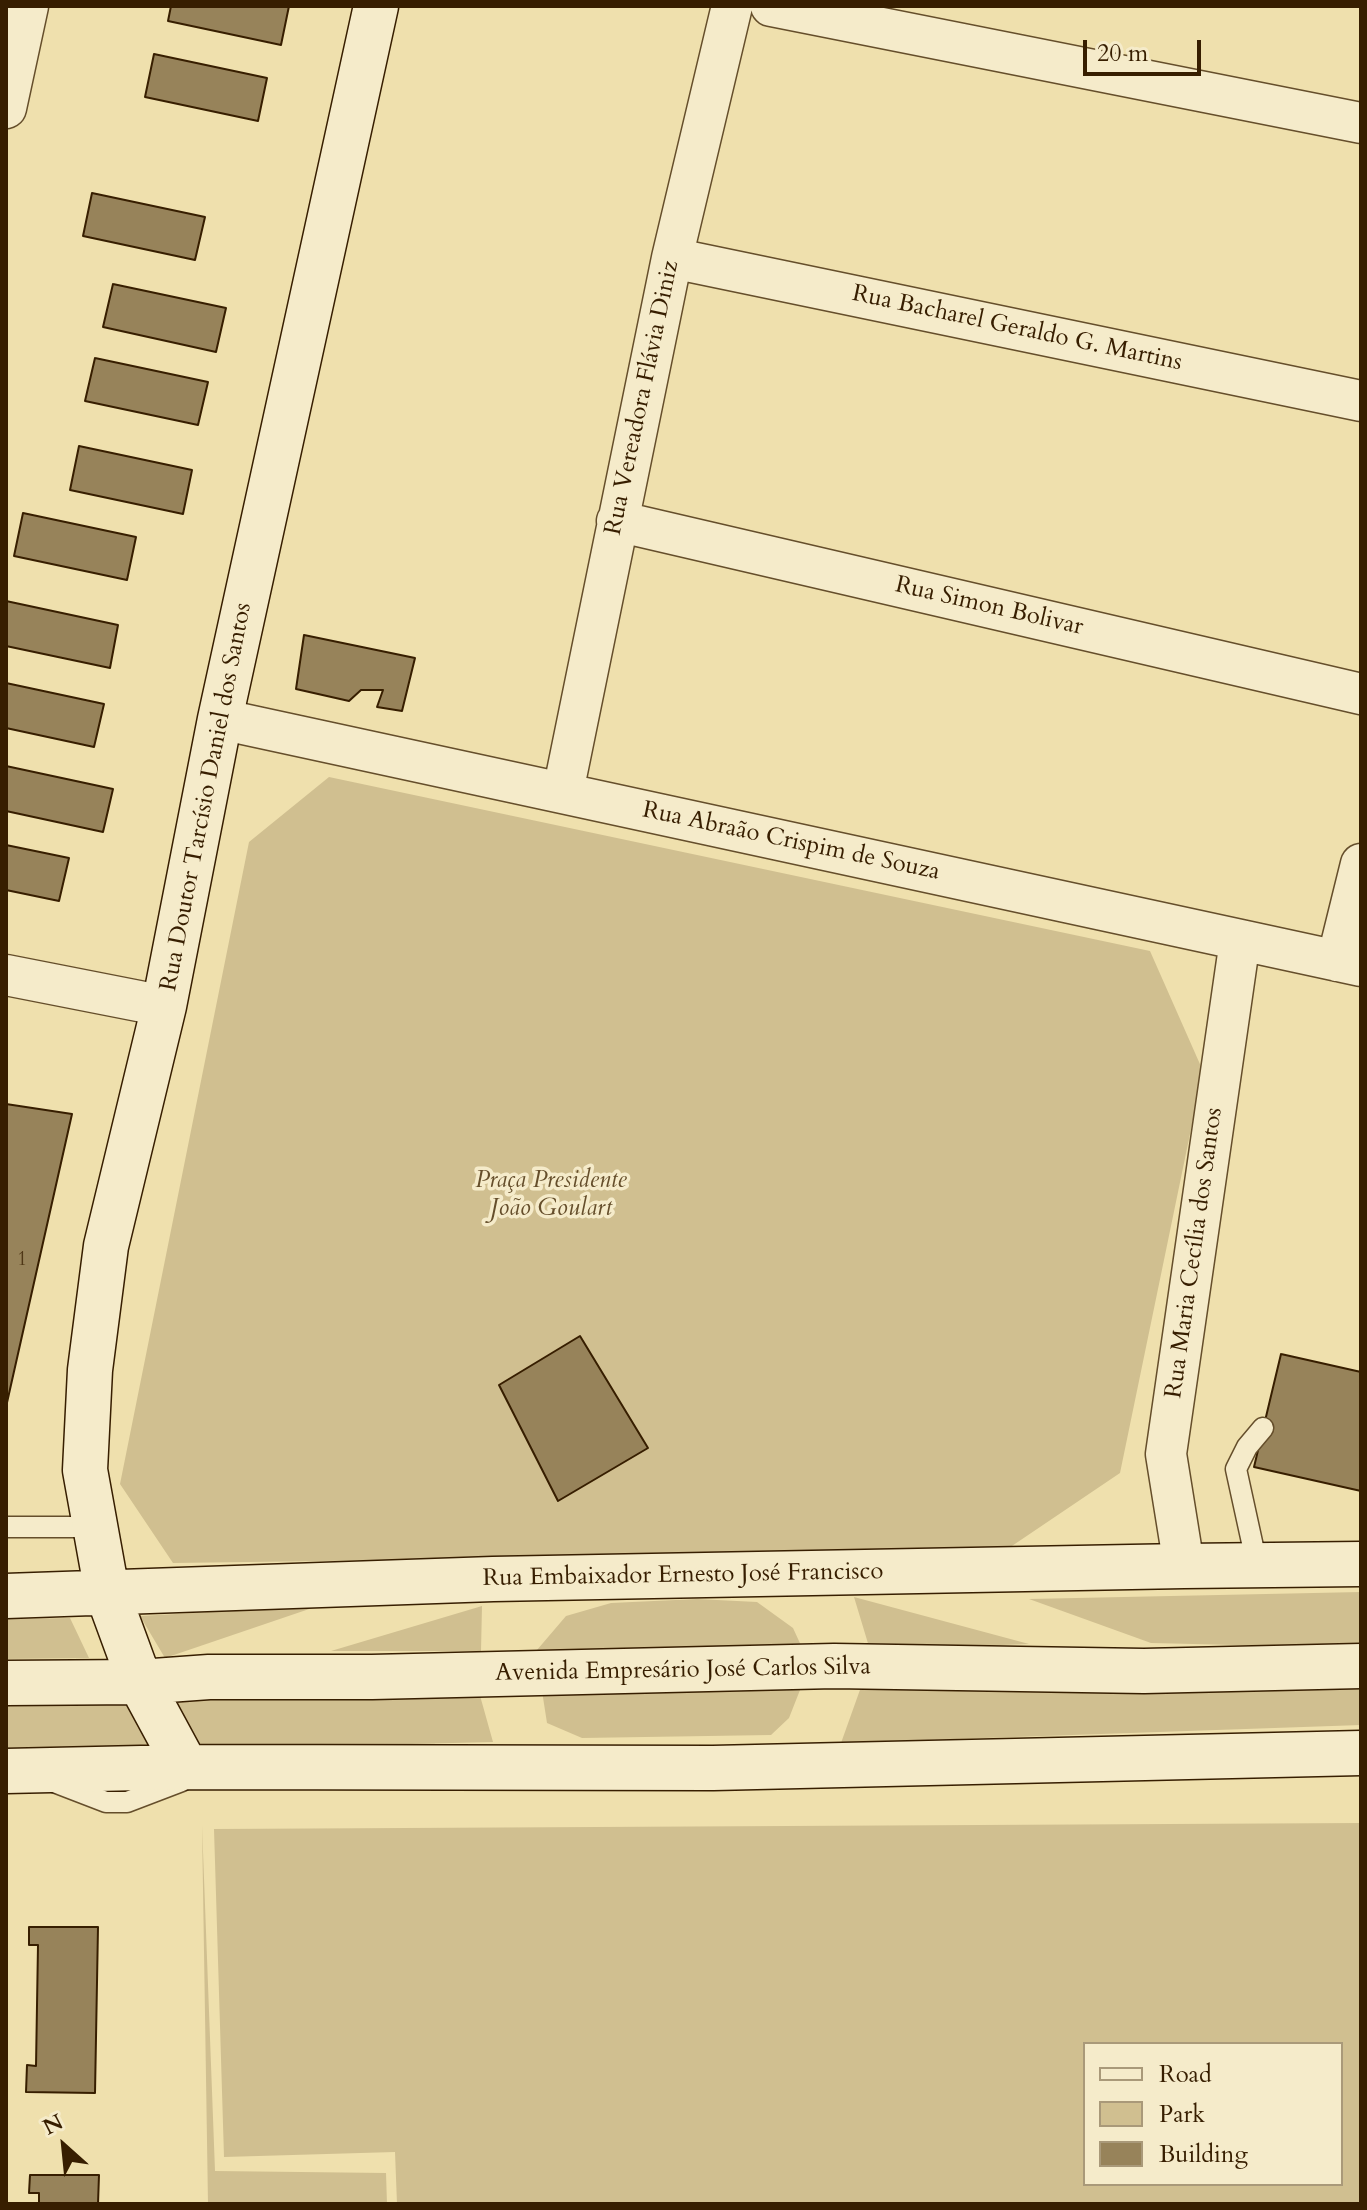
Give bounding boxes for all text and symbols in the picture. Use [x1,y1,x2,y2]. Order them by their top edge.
scale bar [1087,24,1205,74]
text: 20 m [1097,37,1148,70]
street label: Rua Vereadora Flávia Diniz [600,258,686,538]
street label: Rua Bacharel Geraldo G. Martins [849,280,1185,378]
street label: Rua Simon Bolivar [892,571,1086,643]
street label: Rua Doutor Tarcísio Daniel dos Santos [155,600,259,994]
street label: Rua Abraão Crispim de Souza [640,796,942,888]
street label: Rua Maria Cecília dos Santos [1160,1106,1230,1400]
park label: Praça Presidente João Goulart [475,1167,627,1223]
house number: 1 [17,1248,27,1272]
street label: Rua Embaixador Ernesto José Francisco [482,1558,884,1594]
street label: Avenida Empresário José Carlos Silva [495,1653,871,1689]
legend [1083,2042,1343,2186]
text: Road [1159,2058,1212,2091]
text: Park [1159,2098,1205,2131]
north arrow [24,2106,104,2186]
text: N [38,2107,68,2142]
text: Building [1159,2138,1248,2171]

